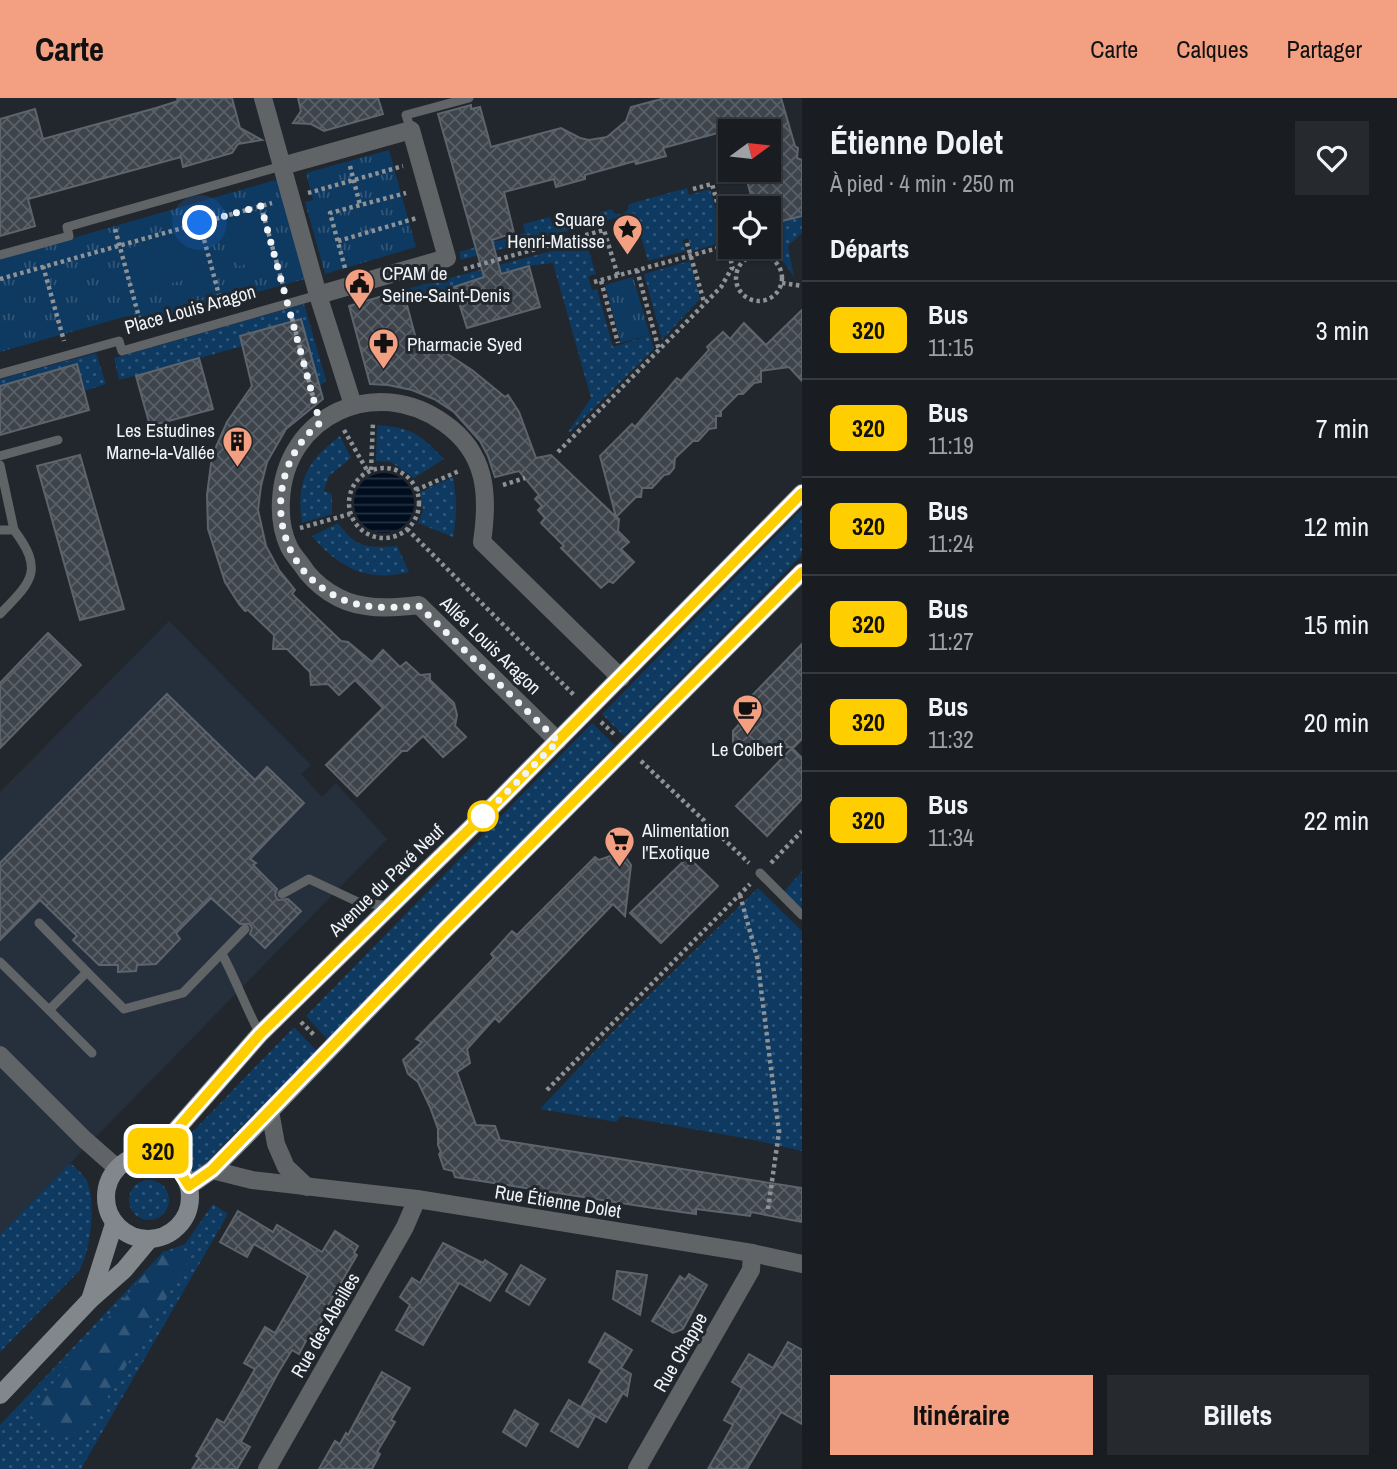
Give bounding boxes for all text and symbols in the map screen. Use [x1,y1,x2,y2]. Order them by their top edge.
text: Carte [35,27,104,71]
text: Carte [1090,33,1138,65]
text: Calques [1176,33,1249,65]
text: Partager [1287,33,1362,65]
north arrow [718,119,780,182]
map controls [718,119,781,259]
text: Étienne Dolet [830,120,1003,164]
button: heart [1295,121,1369,195]
text: À pied · 4 min · 250 m [830,168,1015,199]
button: locate [718,196,781,259]
your location [182,205,217,240]
place label: Square Henri-Matisse [507,206,605,254]
place icon: Square Henri-Matisse [611,213,645,257]
text: Départs [830,231,909,266]
place label: CPAM de Seine-Saint-Denis [382,260,510,308]
public building icon: CPAM de Seine-Saint-Denis [342,267,376,311]
street label: Place Louis Aragon [121,278,259,340]
text: Bus [928,297,968,332]
text: 3 min [1316,313,1369,348]
text: 320 [852,314,885,346]
pharmacy icon: Pharmacie Syed [367,327,401,371]
place label: Pharmacie Syed [407,331,522,357]
text: 11:15 [928,332,974,363]
text: Bus [928,395,968,430]
text: 7 min [1316,411,1369,446]
text: 320 [852,412,885,444]
place label: Les Estudines Marne-la-Vallée [106,417,215,465]
building icon: Les Estudines Marne-la-Vallée [221,424,255,468]
text: 11:19 [928,430,974,461]
text: Bus [928,493,968,528]
text: 12 min [1304,509,1369,544]
text: 320 [852,510,885,542]
text: 11:24 [928,528,974,559]
street label: Allée Louis Aragon [434,590,547,700]
text: Bus [928,591,968,626]
text: 15 min [1304,607,1369,642]
text: 320 [852,608,885,640]
text: 11:27 [928,626,974,657]
text: Bus [928,689,968,724]
cafe icon: Le Colbert [730,693,764,737]
text: 20 min [1304,705,1369,740]
text: 320 [852,706,885,738]
text: 11:32 [928,724,974,755]
place label: Le Colbert [711,736,784,762]
text: Bus [928,787,968,822]
unlabelled marker [468,801,498,831]
text: 22 min [1304,803,1369,838]
text: 320 [852,804,885,836]
place label: Alimentation l'Exotique [641,817,729,865]
street label: Avenue du Pavé Neuf [322,818,450,943]
text: 11:34 [928,822,974,853]
supermarket icon: Alimentation l'Exotique [602,824,636,868]
line badge: 320 [118,1128,198,1174]
text: 320 [142,1135,174,1167]
street label: Rue Étienne Dolet [493,1178,624,1224]
street label: Rue des Abeilles [285,1268,366,1382]
street label: Rue Chappe [647,1308,713,1396]
button: Itinéraire [830,1375,1093,1455]
button: Billets [1107,1375,1369,1455]

